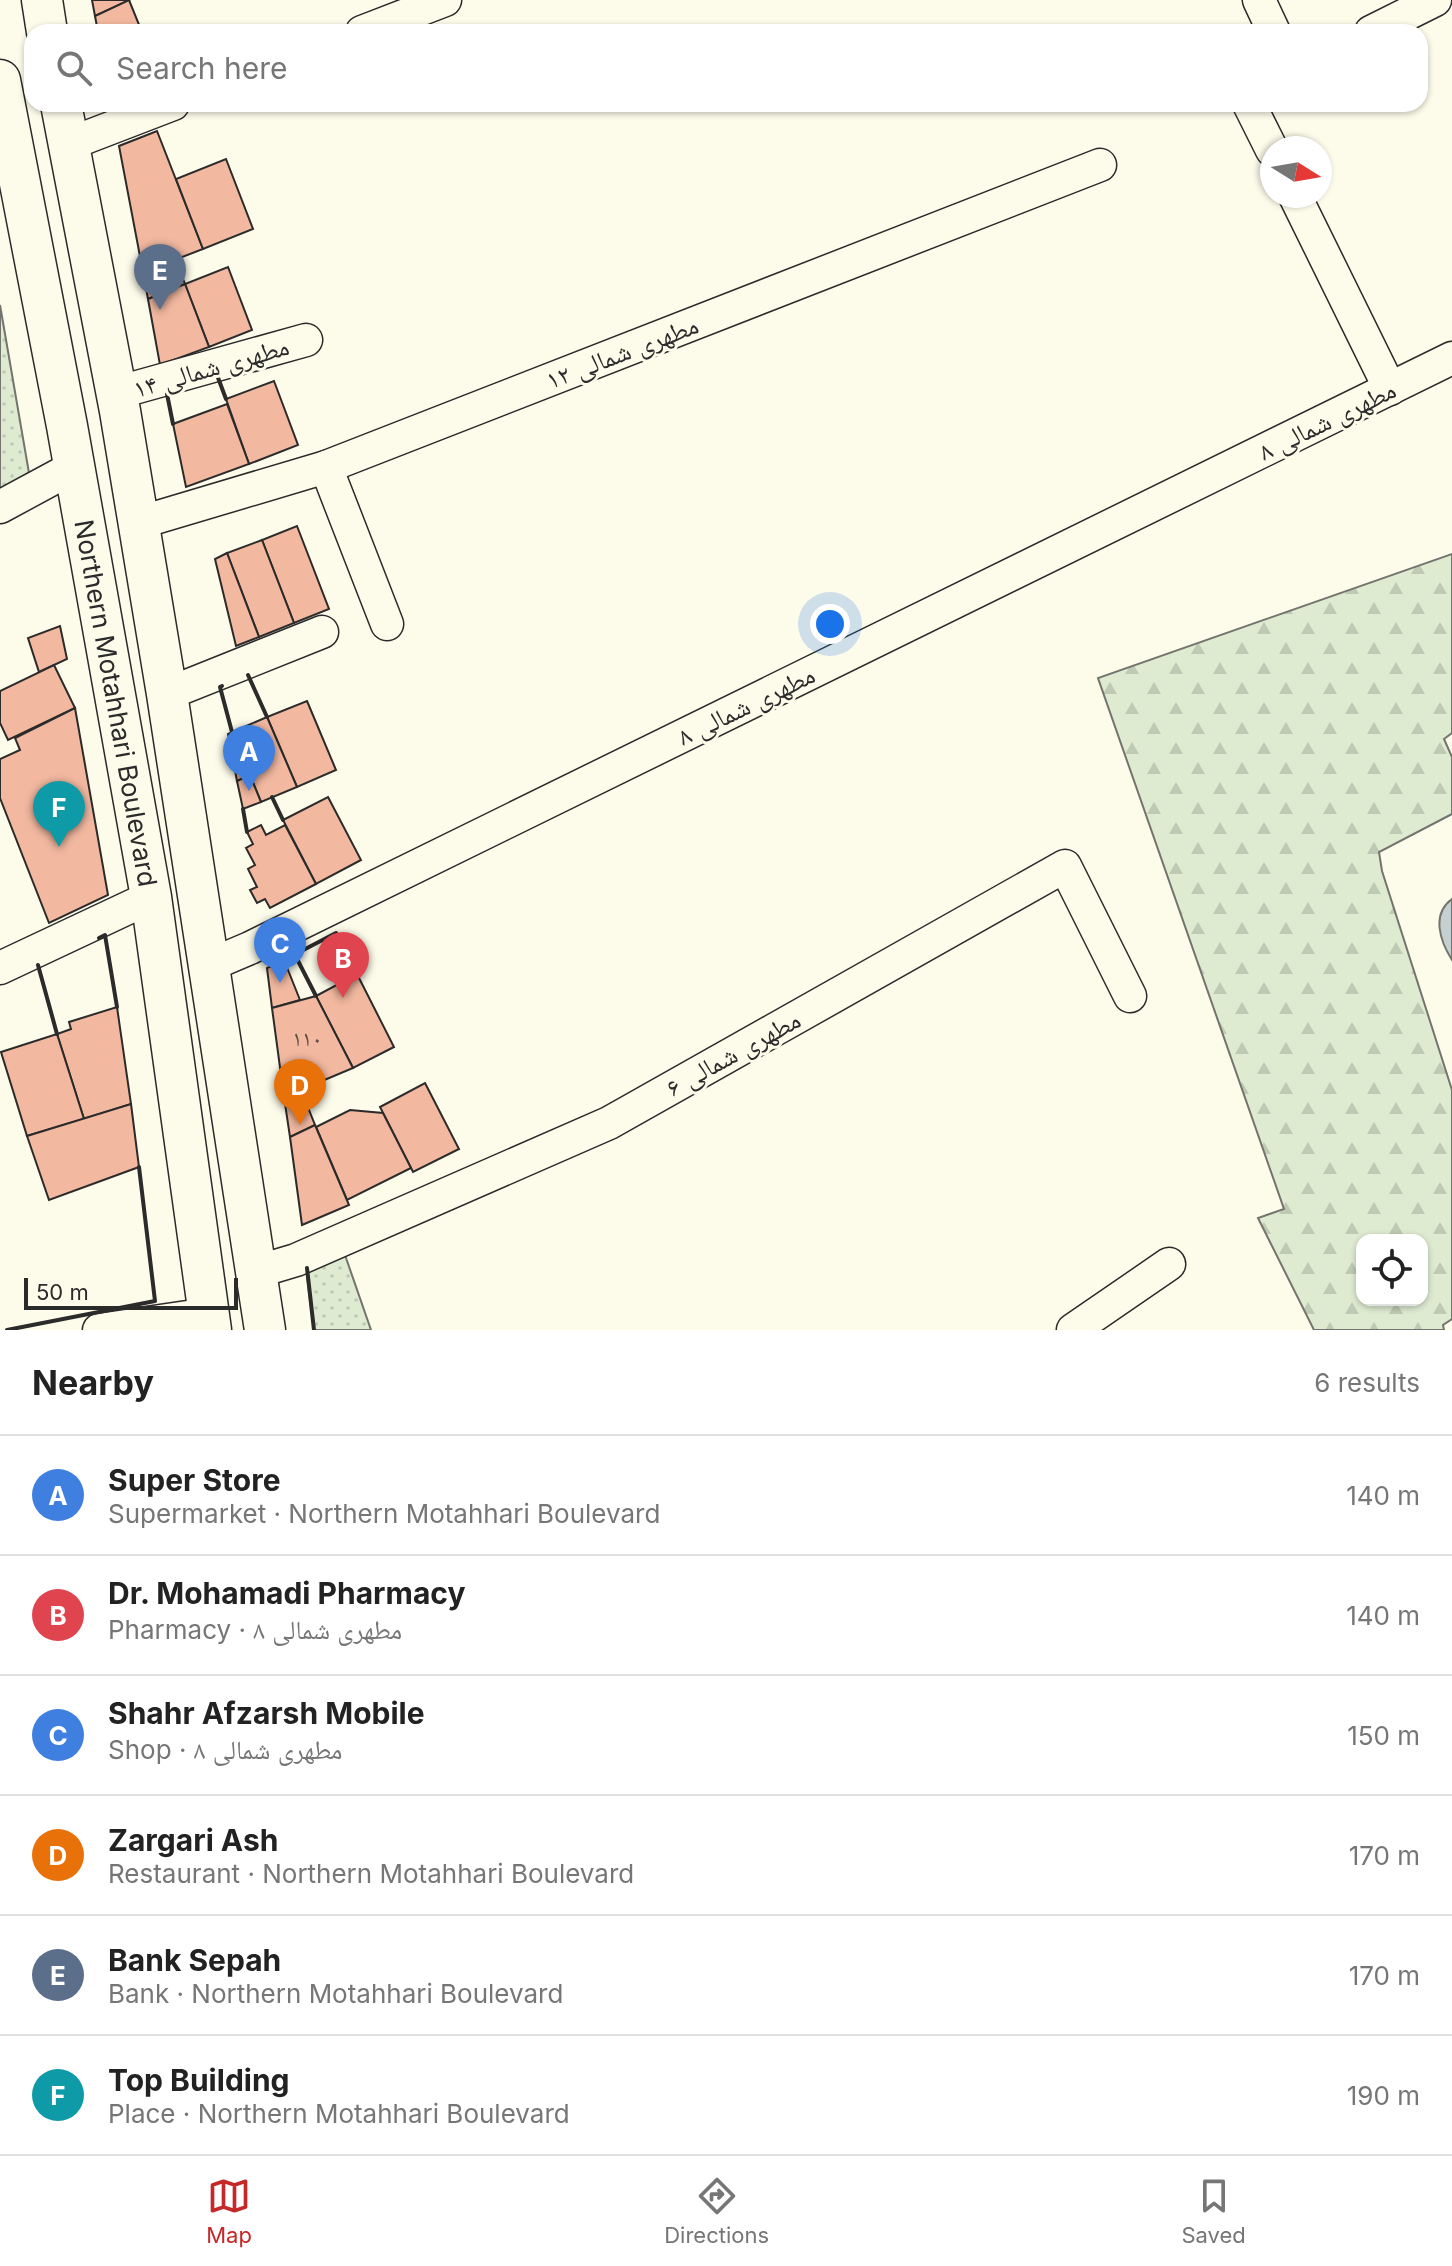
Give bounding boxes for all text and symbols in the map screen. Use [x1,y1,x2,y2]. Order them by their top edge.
search box [24,24,1428,112]
icon: search [52,46,96,90]
text: Search here [116,50,288,86]
north arrow [1260,136,1332,208]
pin: E [134,244,186,310]
street label: ۱۲ مطهری شمالی [542,309,703,396]
street label: ۱۴ مطهری شمالی [130,330,293,405]
street label: ۸ مطهری شمالی [1253,373,1401,467]
street label: Northern Motahhari Boulevard [68,517,164,889]
your location [810,604,850,644]
street label: ۸ مطهری شمالی [672,658,820,752]
pin: A [223,725,275,791]
pin: F [33,781,85,847]
pin: C [254,917,306,983]
pin: B [317,932,369,998]
street label: ۶ مطهری شمالی [660,1003,806,1104]
house number: ۱۱۰ [292,1025,322,1051]
pin: D [274,1059,326,1125]
map controls [1356,1234,1428,1306]
button: locate [1356,1234,1428,1306]
scale bar [24,1274,238,1310]
text: 50 m [36,1279,89,1305]
text: Nearby [32,1362,154,1403]
text: 6 results [1314,1367,1420,1398]
text: Super Store [108,1462,281,1498]
text: A [48,1480,68,1511]
text: 140 m [1346,1480,1420,1511]
text: Supermarket · Northern Motahhari Boulevard [108,1498,660,1529]
text: Dr. Mohamadi Pharmacy [108,1575,466,1611]
text: B [49,1600,67,1631]
text: 140 m [1346,1600,1420,1631]
text: Pharmacy · ۸ مطهری شمالی [108,1614,402,1645]
text: Shahr Afzarsh Mobile [108,1695,425,1731]
text: C [48,1720,68,1751]
text: 150 m [1347,1720,1420,1751]
text: Shop · ۸ مطهری شمالی [108,1734,342,1765]
text: Zargari Ash [108,1822,278,1858]
text: D [49,1840,67,1871]
text: 170 m [1349,1840,1420,1871]
text: Restaurant · Northern Motahhari Boulevard [108,1858,634,1889]
text: Bank Sepah [108,1942,281,1978]
text: E [50,1960,66,1991]
text: 170 m [1349,1960,1420,1991]
text: Bank · Northern Motahhari Boulevard [108,1978,563,2009]
text: Top Building [108,2062,290,2098]
text: F [50,2080,66,2111]
text: 190 m [1347,2080,1420,2111]
text: Place · Northern Motahhari Boulevard [108,2098,570,2129]
tab: Map [206,2174,252,2248]
tab: Directions [664,2174,769,2248]
tab: Saved [1181,2174,1246,2248]

